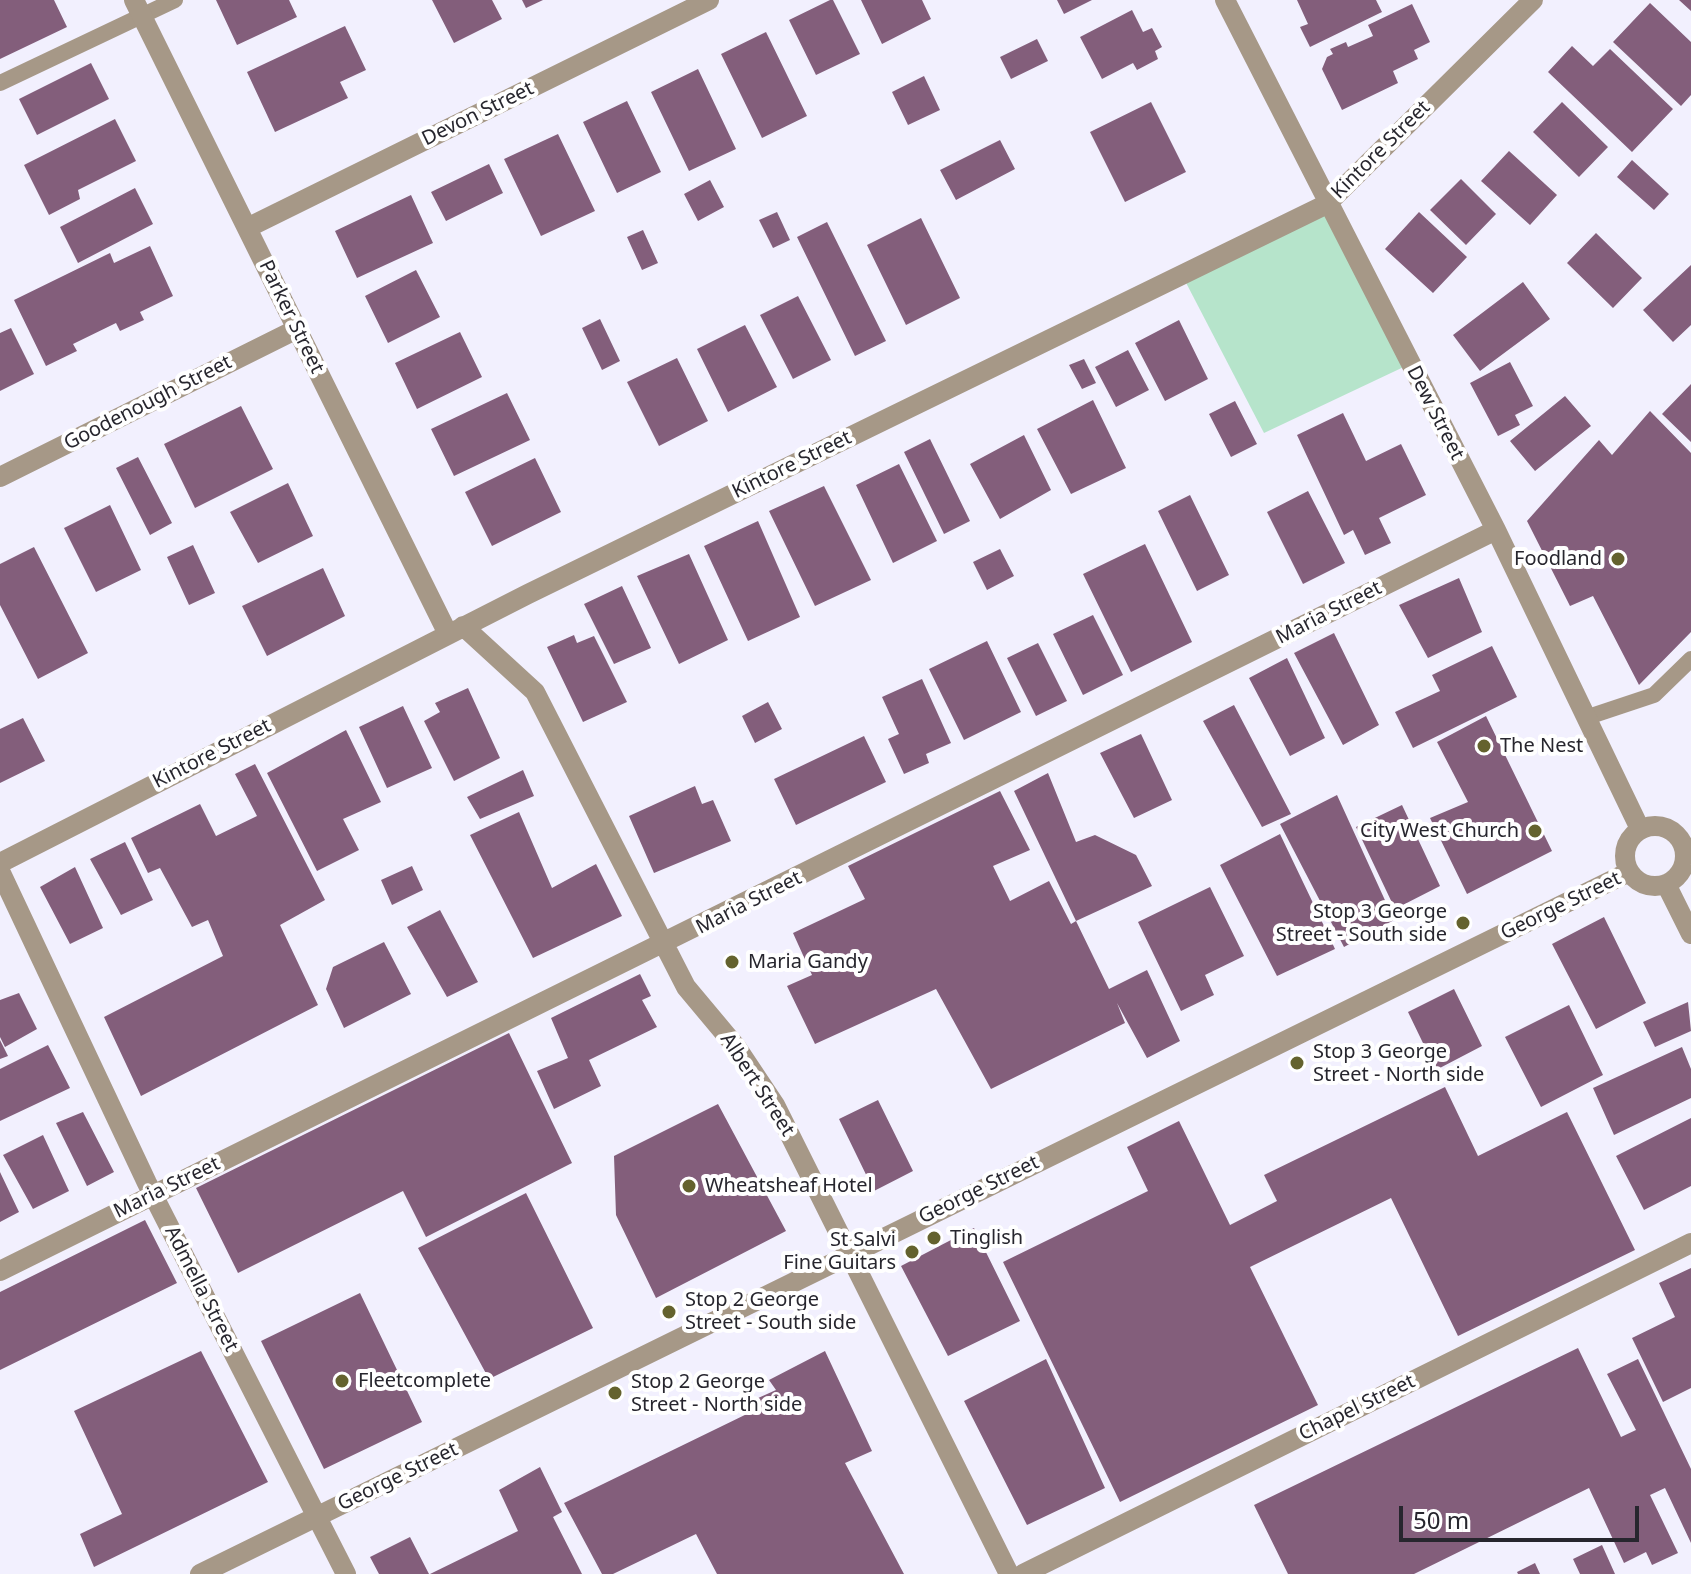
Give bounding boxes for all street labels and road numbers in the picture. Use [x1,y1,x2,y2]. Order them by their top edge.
street label: Devon Street [418,77,538,151]
street label: Kintore Street [1327,96,1435,204]
street label: Parker Street [253,257,329,377]
street label: Goodenough Street [60,350,236,456]
street label: Dew Street [1401,362,1469,464]
street label: Kintore Street [729,426,855,504]
street label: Maria Street [1272,576,1386,650]
street label: Kintore Street [149,714,275,794]
street label: Maria Street [692,866,806,940]
street label: George Street [1497,867,1625,945]
street label: Albert Street [715,1029,799,1141]
street label: George Street [915,1151,1043,1229]
street label: Maria Street [110,1152,224,1224]
street label: Admella Street [159,1222,243,1356]
street label: Chapel Street [1295,1370,1419,1446]
street label: George Street [334,1438,462,1516]

